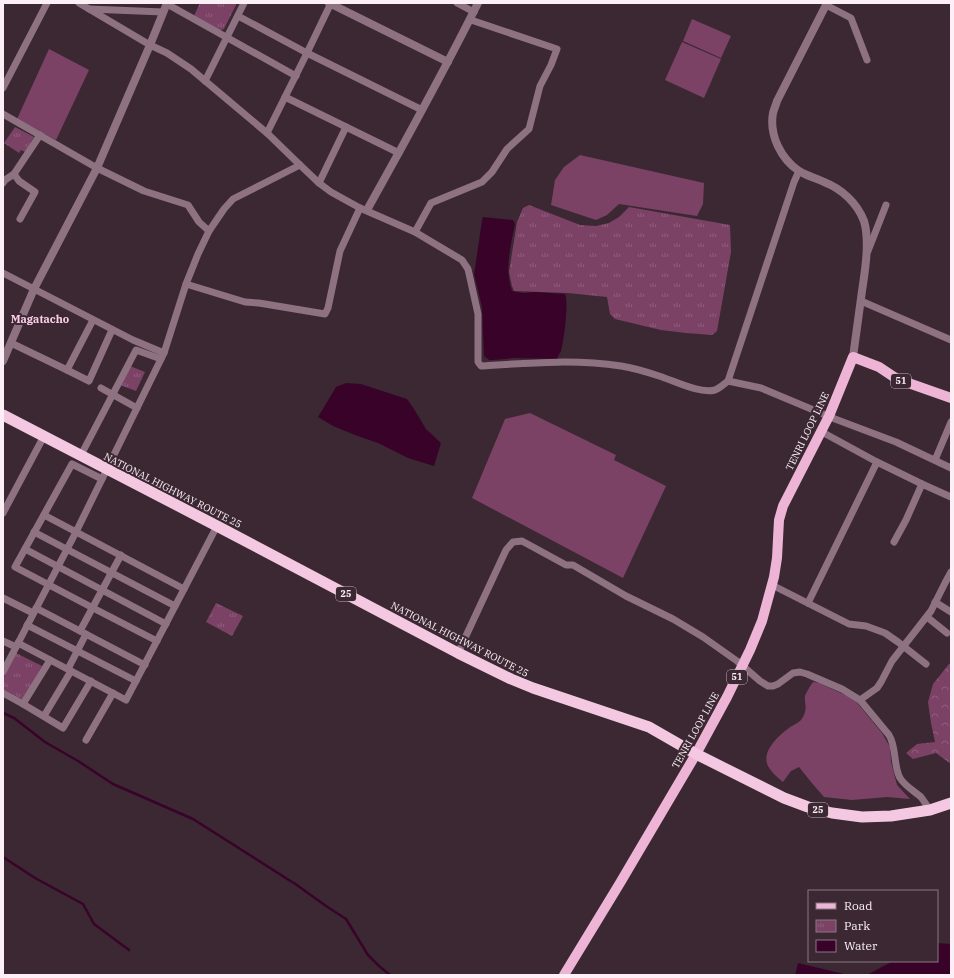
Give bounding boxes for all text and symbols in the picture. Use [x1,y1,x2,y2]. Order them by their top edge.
district label: Magatacho [11,312,69,326]
road number: 51 [891,374,911,388]
street label: TENRI LOOP LINE [783,390,832,473]
street label: NATIONAL HIGHWAY ROUTE 25 [102,450,244,531]
road number: 25 [336,587,356,601]
street label: NATIONAL HIGHWAY ROUTE 25 [389,599,531,680]
road number: 51 [727,670,747,684]
street label: TENRI LOOP LINE [669,690,722,771]
road number: 25 [808,803,828,817]
legend [808,890,938,962]
text: Road [844,898,873,913]
text: Park [844,918,870,933]
text: Water [844,938,878,953]

